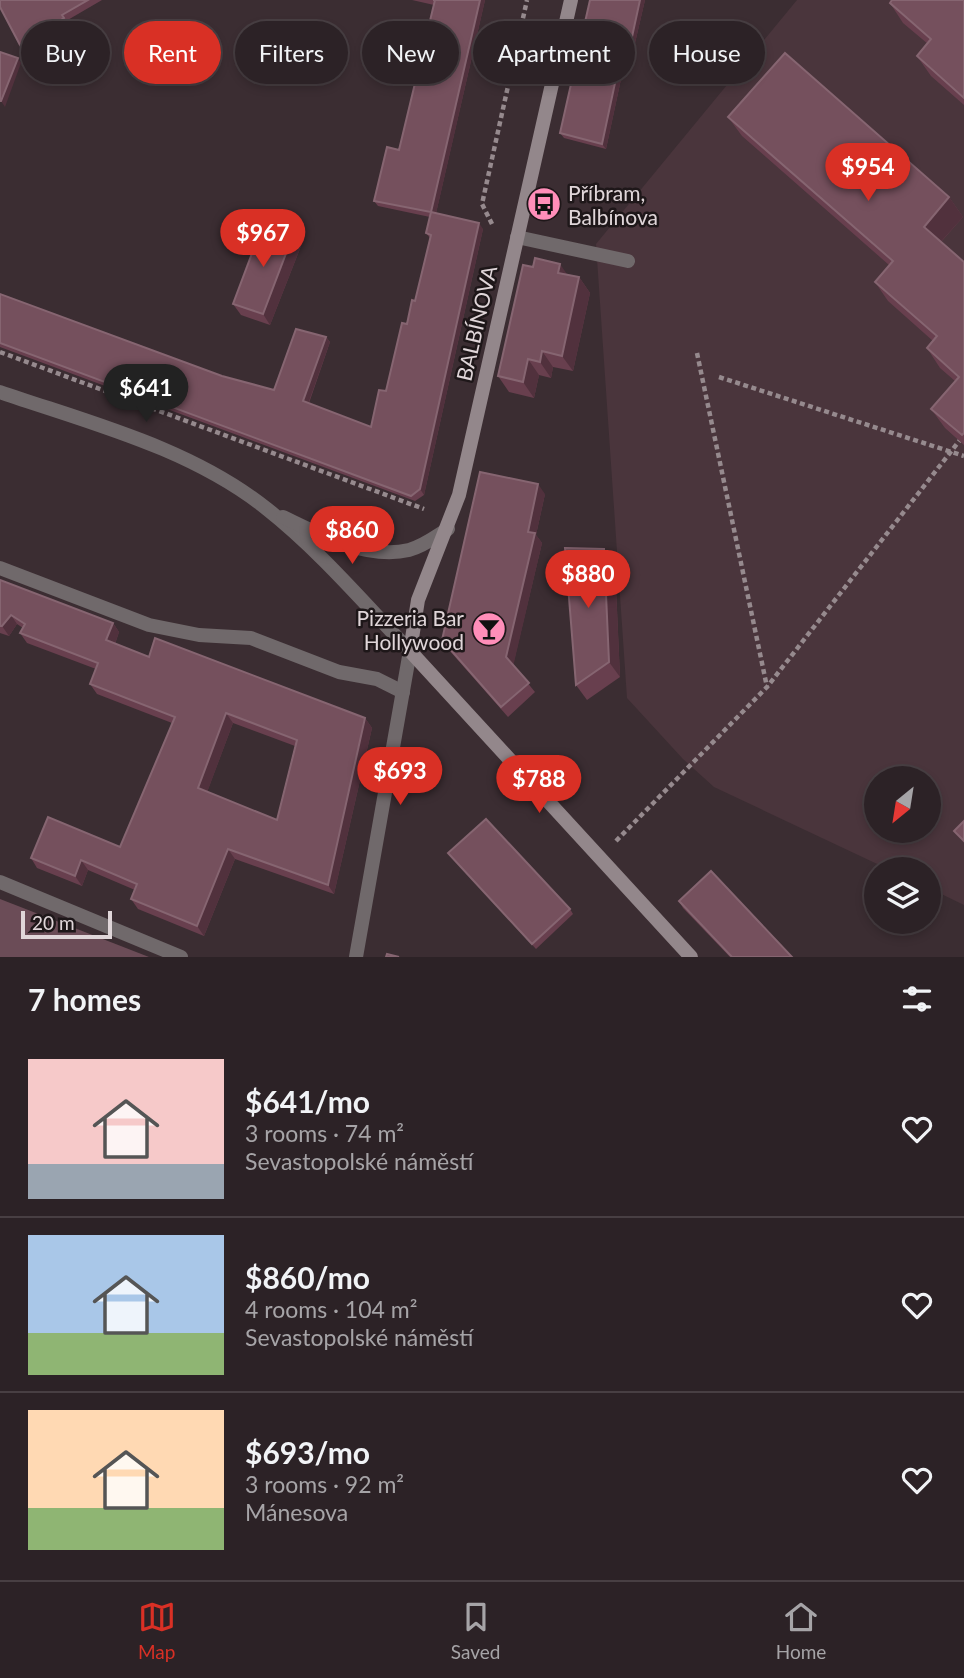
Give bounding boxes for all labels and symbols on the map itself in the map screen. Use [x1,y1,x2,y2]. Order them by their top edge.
pin: $954 [827,144,909,203]
place label: Příbram, Balbínova [568,180,658,229]
bus stop icon: Příbram, Balbínova [525,185,563,223]
pin: $967 [222,210,304,269]
street label: BALBÍNOVA [451,262,502,383]
pin: $641 [105,364,187,424]
pin: $860 [311,506,393,566]
pin: $880 [547,550,629,610]
place label: Pizzeria Bar Hollywood [357,605,464,654]
bar icon: Pizzeria Bar Hollywood [470,610,508,648]
pin: $693 [359,748,441,807]
pin: $788 [498,756,580,815]
north arrow [864,766,942,844]
scale bar [21,908,112,940]

